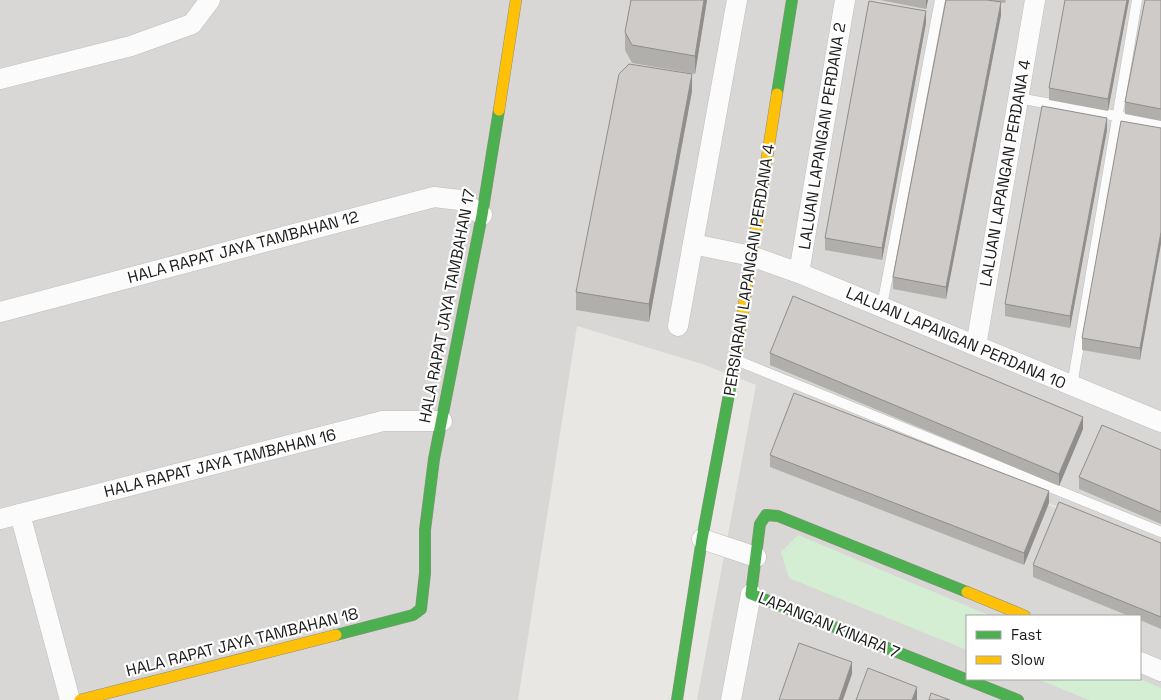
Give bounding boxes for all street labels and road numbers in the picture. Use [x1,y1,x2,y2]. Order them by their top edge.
street label: LALUAN LAPANGAN PERDANA 2 [794,21,850,251]
street label: LALUAN LAPANGAN PERDANA 4 [975,58,1035,288]
street label: PERSIARAN LAPANGAN PERDANA 4 [719,142,779,398]
street label: HALA RAPAT JAYA TAMBAHAN 17 [414,187,480,425]
street label: HALA RAPAT JAYA TAMBAHAN 12 [125,206,361,288]
street label: LALUAN LAPANGAN PERDANA 10 [843,282,1069,394]
street label: HALA RAPAT JAYA TAMBAHAN 16 [102,424,338,502]
street label: LAPANGAN KINARA 7 [755,587,903,663]
street label: HALA RAPAT JAYA TAMBAHAN 18 [124,603,360,681]

